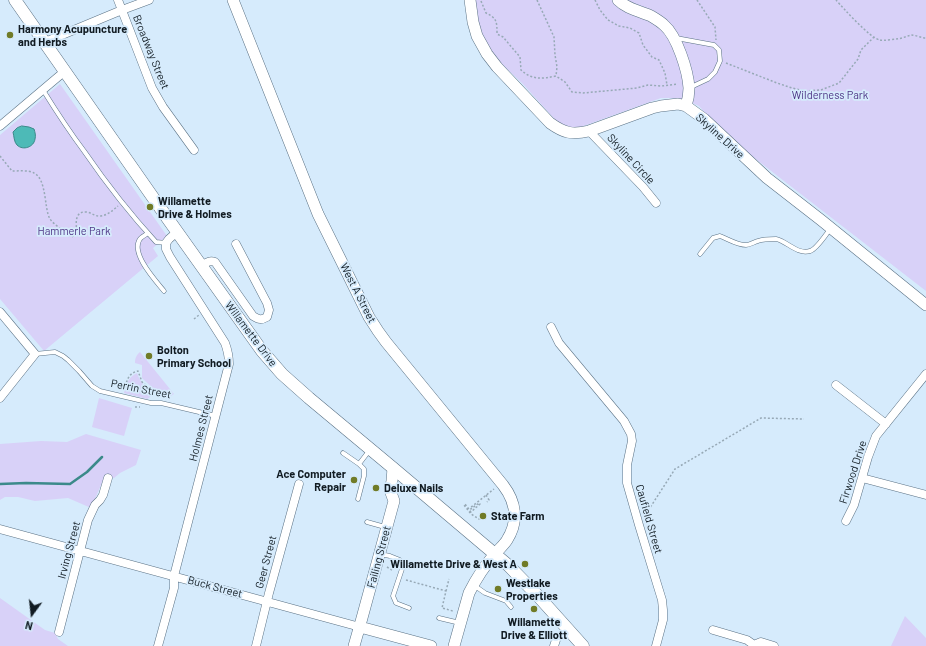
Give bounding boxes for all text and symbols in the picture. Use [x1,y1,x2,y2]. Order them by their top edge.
street label: Broadway Street [130,13,172,91]
place label: Harmony Acupuncture and Herbs [18,22,127,48]
marker: Harmony Acupuncture and Herbs [5,30,15,40]
park label: Wilderness Park [792,88,868,102]
street label: Skyline Drive [693,111,747,161]
street label: Skyline Circle [604,131,658,187]
place label: Willamette Drive & Holmes [158,194,232,220]
marker: Willamette Drive & Holmes [145,202,155,212]
park label: Hammerle Park [37,224,111,238]
street label: West A Street [337,261,379,325]
street label: Willamette Drive [222,299,280,369]
place label: Bolton Primary School [157,343,231,369]
marker: Bolton Primary School [144,351,154,361]
street label: Perrin Street [110,377,172,401]
street label: Holmes Street [186,393,216,463]
street label: Firwood Drive [837,439,869,505]
place label: Ace Computer Repair [276,467,346,493]
marker: Ace Computer Repair [349,475,359,485]
place label: Deluxe Nails [384,481,443,495]
marker: Deluxe Nails [371,483,381,493]
street label: Caufield Street [633,483,665,555]
place label: State Farm [491,509,545,523]
marker: State Farm [478,511,488,521]
street label: Irving Street [55,520,83,580]
street label: Failing Street [364,525,394,589]
street label: Geer Street [253,534,279,590]
place label: Willamette Drive & West A [390,557,517,571]
marker: Willamette Drive & West A [520,559,530,569]
street label: Buck Street [186,573,244,601]
place label: Westlake Properties [506,576,558,602]
marker: Westlake Properties [493,584,503,594]
north arrow [12,594,52,634]
marker: Willamette Drive & Elliott [529,604,539,614]
place label: Willamette Drive & Elliott [501,615,567,641]
text: N [24,619,34,633]

